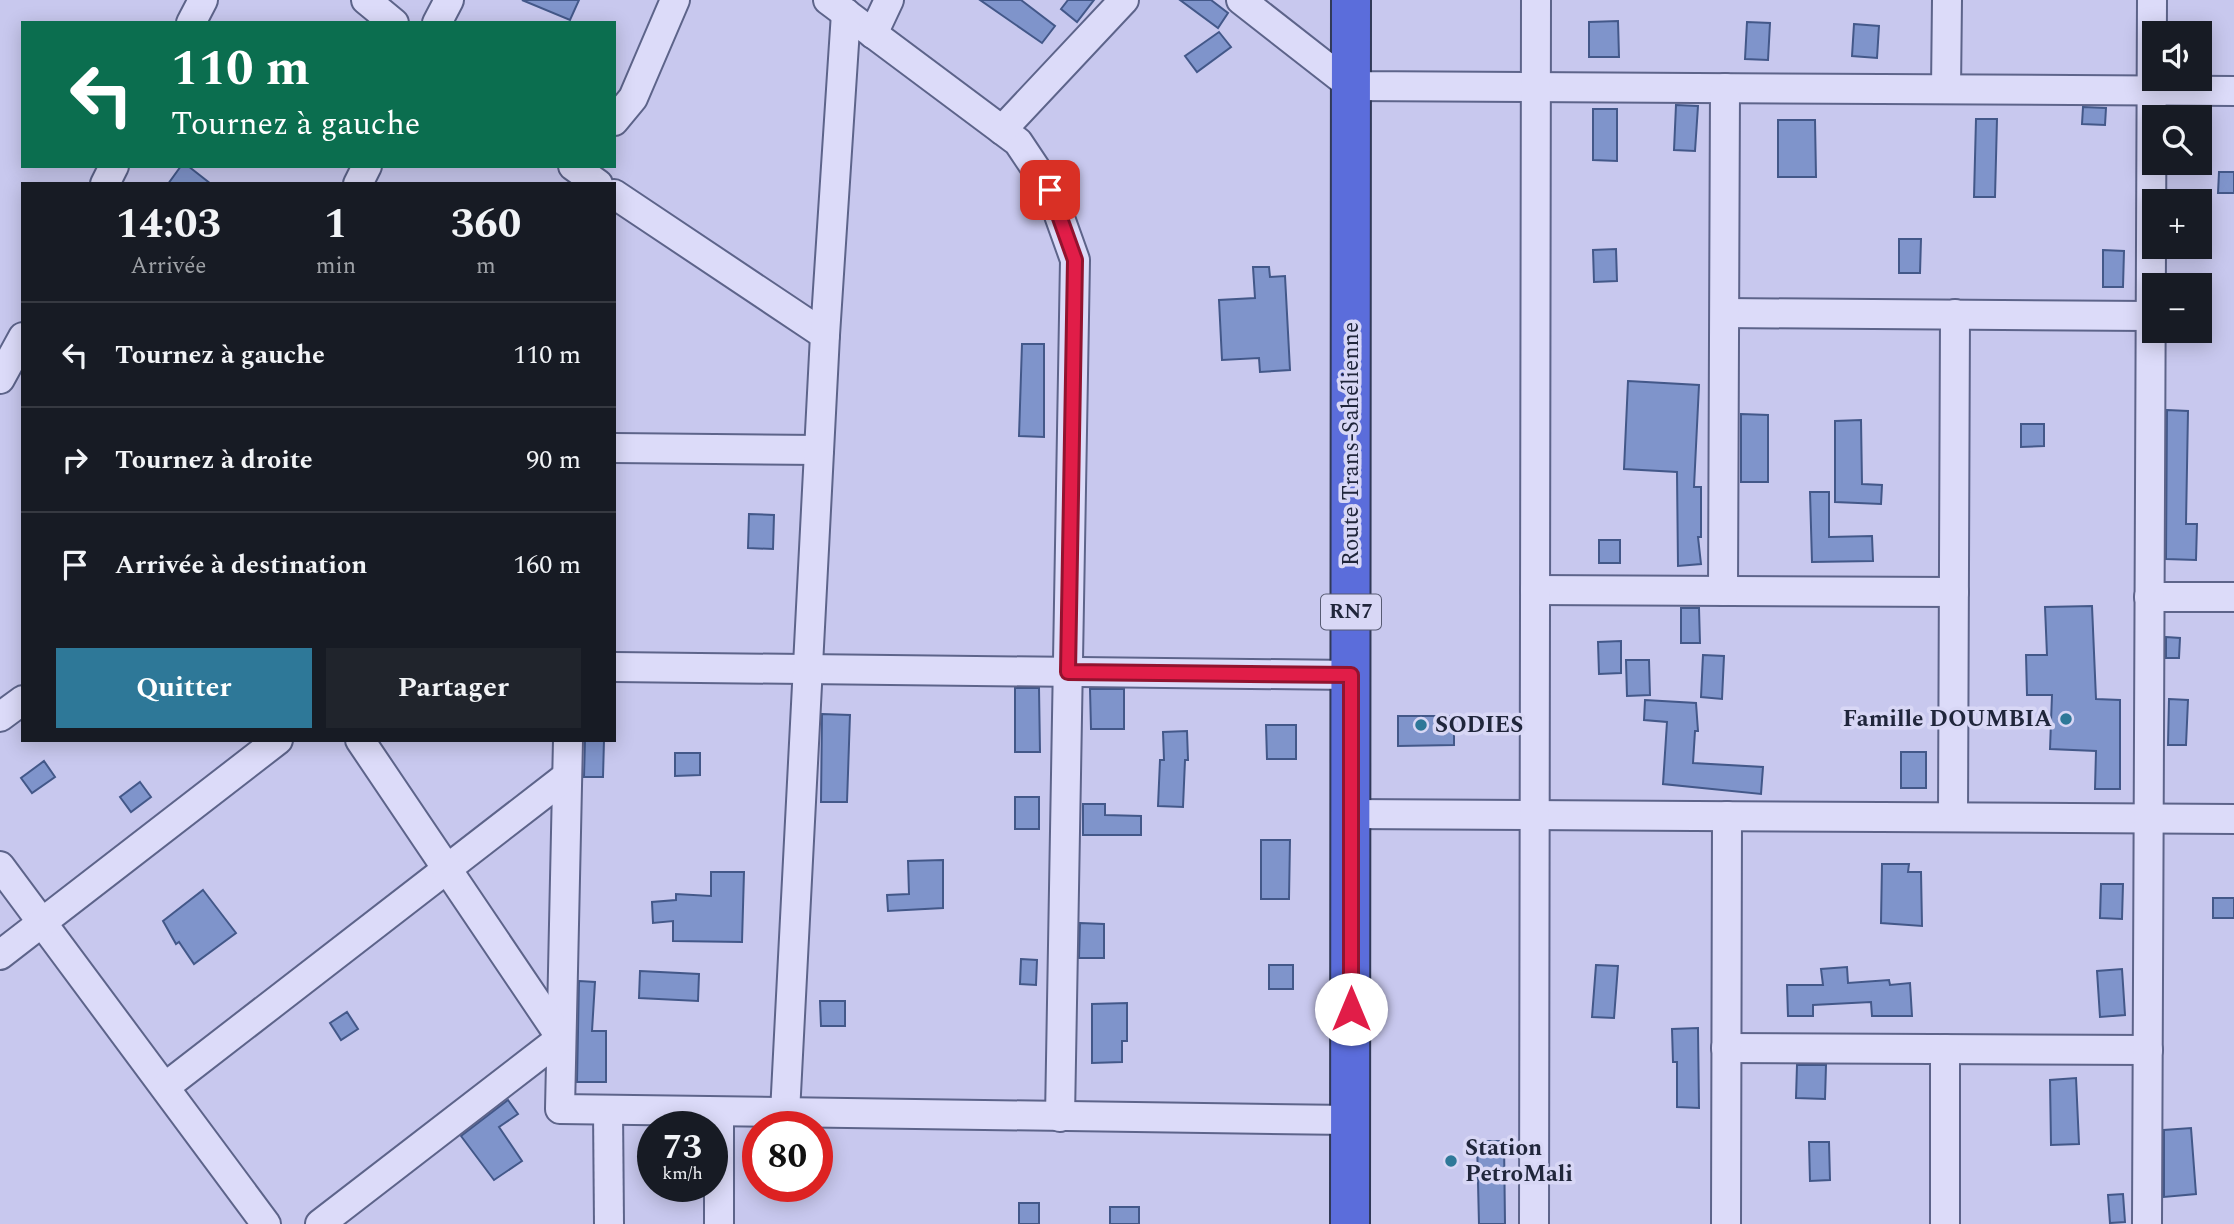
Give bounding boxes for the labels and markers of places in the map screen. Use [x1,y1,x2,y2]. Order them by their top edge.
pin [1020,160,1080,220]
place label: Famille DOUMBIA [1843,702,2052,737]
place label: SODIES [1435,708,1523,743]
marker: Famille DOUMBIA [2058,711,2074,727]
marker: SODIES [1413,717,1429,733]
place label: Station PetroMali [1465,1131,1573,1192]
marker: Station PetroMali [1443,1153,1459,1169]

